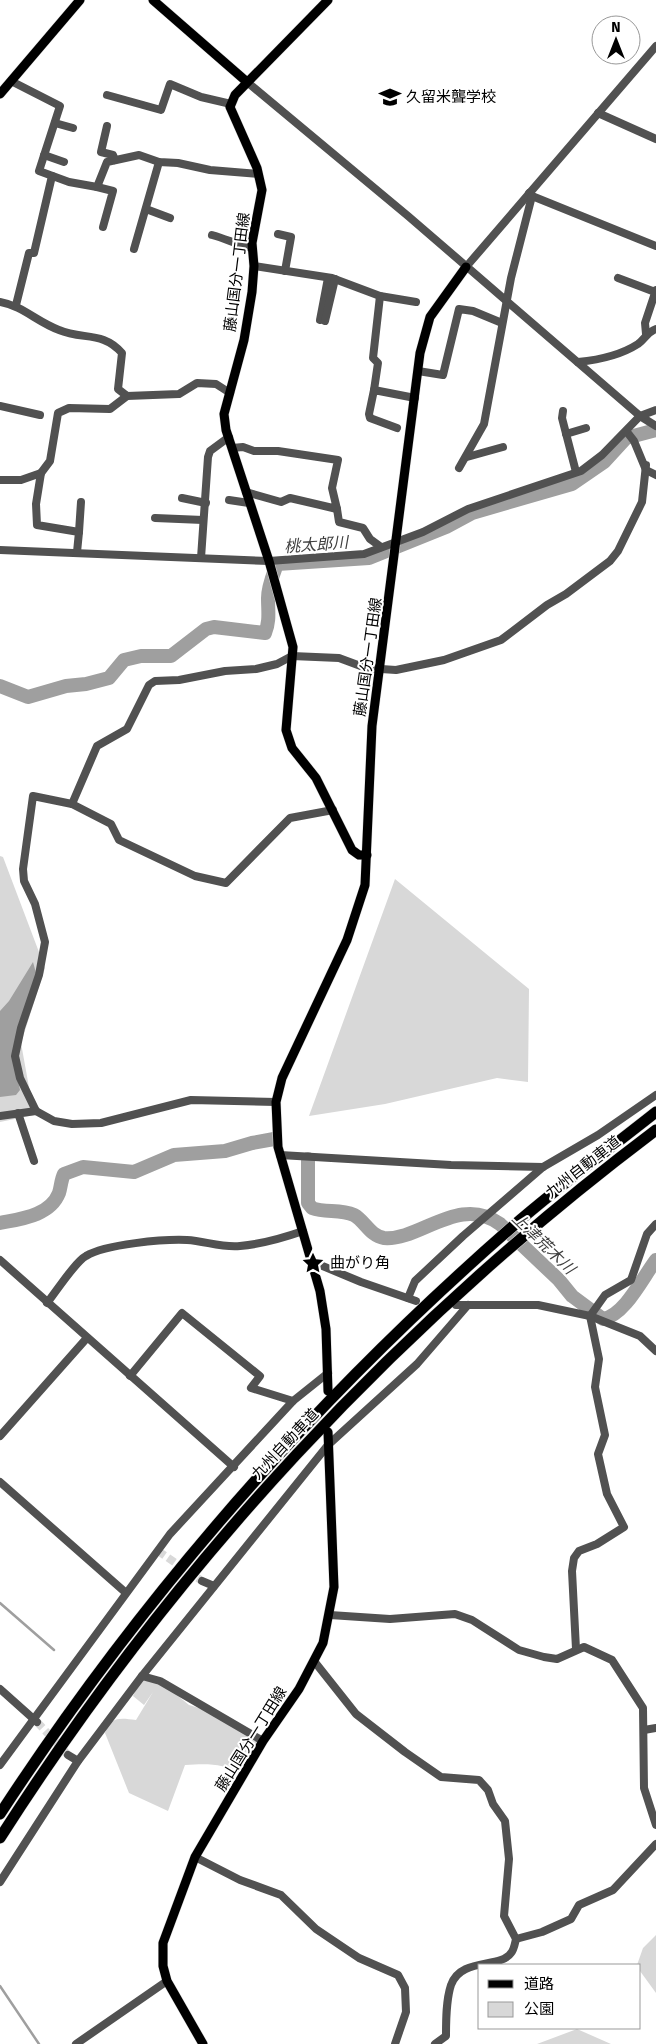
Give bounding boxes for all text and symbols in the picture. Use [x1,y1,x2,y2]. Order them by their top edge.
north arrow [591,15,641,65]
text: N [611,19,621,36]
school or university icon: 久留米聾学校 [377,84,403,110]
place label: 久留米聾学校 [406,88,496,106]
street label: 藤山国分一丁田線 [221,211,253,333]
water label: 桃太郎川 [283,533,351,556]
street label: 藤山国分一丁田線 [351,596,385,718]
street label: 九州自動車道 [542,1132,624,1202]
water label: 上津荒木川 [508,1209,580,1279]
place icon: 曲がり角 [300,1250,326,1276]
place label: 曲がり角 [330,1254,390,1272]
street label: 九州自動車道 [248,1405,322,1483]
street label: 藤山国分一丁田線 [212,1683,290,1795]
legend [478,1964,641,2029]
text: 道路 [524,1975,554,1993]
text: 公園 [524,2000,554,2018]

